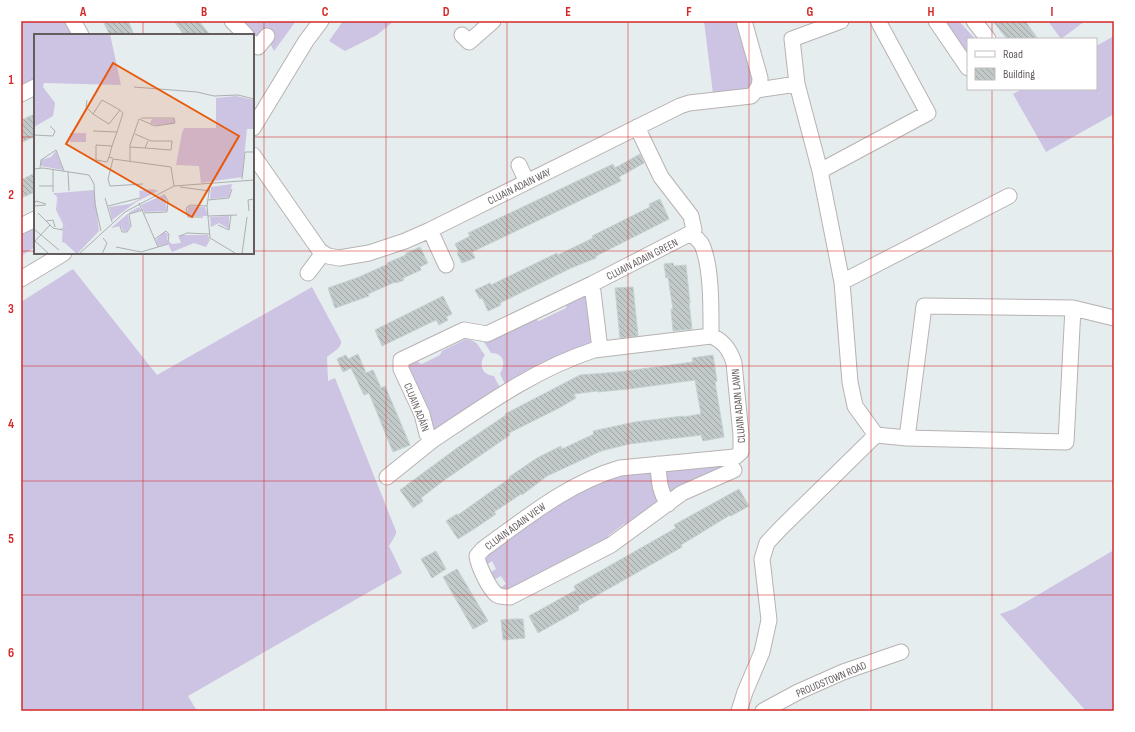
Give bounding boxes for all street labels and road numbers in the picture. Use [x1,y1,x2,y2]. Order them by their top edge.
street label: CLUAIN ADAIN WAY [485,165,553,207]
street label: CLUAIN ADAIN GREEN [604,236,680,283]
street label: CLUAIN ADAIN LAWN [729,368,748,444]
street label: CLUAIN ADÁIN [401,381,432,433]
street label: CLUAIN ADAIN VIEW [482,500,548,553]
street label: PROUDSTOWN ROAD [794,659,868,700]

